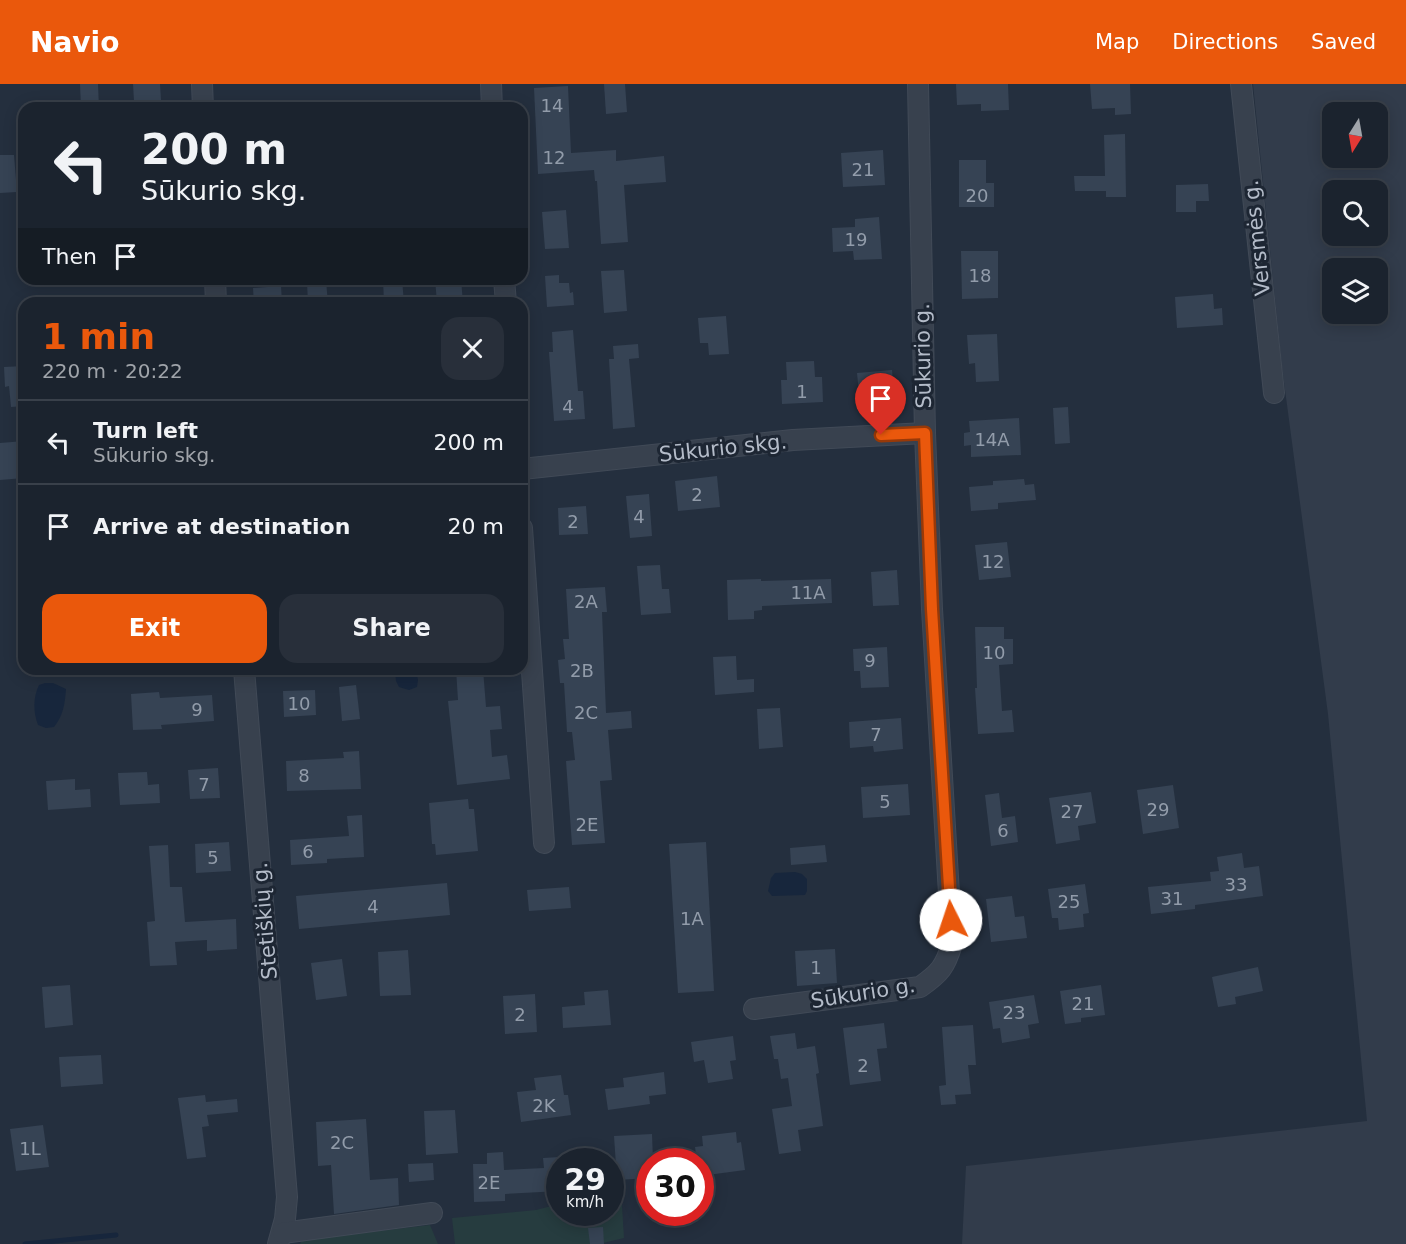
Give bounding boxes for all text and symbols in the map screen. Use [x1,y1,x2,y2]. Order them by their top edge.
text: Navio [30,26,119,59]
text: Map [1095,30,1139,54]
text: Directions [1172,30,1278,54]
text: Saved [1311,30,1376,54]
house number: 14 [541,95,563,116]
north arrow [1322,102,1388,168]
map controls [1322,102,1388,324]
text: 200 m [141,125,287,174]
icon: left [42,126,120,204]
house number: 12 [543,147,565,168]
house number: 21 [852,159,874,180]
text: Sūkurio skg. [141,175,306,206]
street label: Versmės g. [1239,179,1275,297]
button: search [1322,180,1388,246]
house number: 20 [966,185,988,206]
house number: 19 [845,229,867,250]
icon: arrive [109,240,142,273]
text: Then [42,244,97,269]
button: layers [1322,258,1388,324]
house number: 18 [969,265,991,286]
street label: Sūkurio g. [910,303,936,409]
text: 1 min [42,316,155,357]
button: close [441,317,504,380]
text: 220 m · 20:22 [42,359,183,383]
pin [855,373,906,435]
house number: 1 [796,381,808,402]
icon: arrive [864,382,897,415]
house number: 4 [562,396,574,417]
text: Turn left [93,418,198,443]
icon: left [42,426,75,459]
street label: Sūkurio skg. [658,429,788,467]
house number: 14A [974,429,1010,450]
text: 200 m [434,430,504,455]
text: Sūkurio skg. [93,443,215,467]
house number: 2 [691,484,703,505]
house number: 4 [633,506,645,527]
icon: arrive [42,510,75,543]
house number: 2 [567,511,579,532]
text: Arrive at destination [93,514,350,539]
text: 20 m [448,514,504,539]
house number: 12 [982,551,1004,572]
house number: 11A [790,582,826,603]
house number: 2A [574,591,599,612]
button: Exit [42,594,267,663]
button: Share [279,594,504,663]
house number: 10 [983,642,1005,663]
house number: 9 [864,650,876,671]
house number: 2B [570,660,594,681]
house number: 10 [288,693,310,714]
house number: 9 [191,699,203,720]
house number: 2C [574,702,598,723]
house number: 7 [870,724,882,745]
house number: 8 [298,765,310,786]
house number: 7 [198,774,210,795]
house number: 5 [879,791,891,812]
house number: 29 [1147,799,1169,820]
house number: 27 [1061,801,1083,822]
house number: 2E [576,814,598,835]
house number: 6 [997,820,1009,841]
house number: 6 [302,841,314,862]
house number: 5 [207,847,219,868]
street label: Stetiškių g. [248,861,282,981]
house number: 33 [1225,874,1247,895]
position arrow [919,888,983,952]
house number: 31 [1161,888,1183,909]
house number: 25 [1058,891,1080,912]
house number: 4 [367,896,379,917]
house number: 1A [680,908,705,929]
house number: 1 [810,957,822,978]
street label: Sūkurio g. [809,973,917,1013]
house number: 21 [1072,993,1094,1014]
house number: 23 [1003,1002,1025,1023]
house number: 2 [514,1004,526,1025]
house number: 2 [857,1055,869,1076]
house number: 2K [532,1095,557,1116]
house number: 2C [330,1132,354,1153]
house number: 1L [19,1138,41,1159]
speed limit sign: 30 [636,1148,714,1226]
text: 29 [564,1162,606,1197]
house number: 2E [478,1172,500,1193]
text: km/h [566,1193,604,1211]

